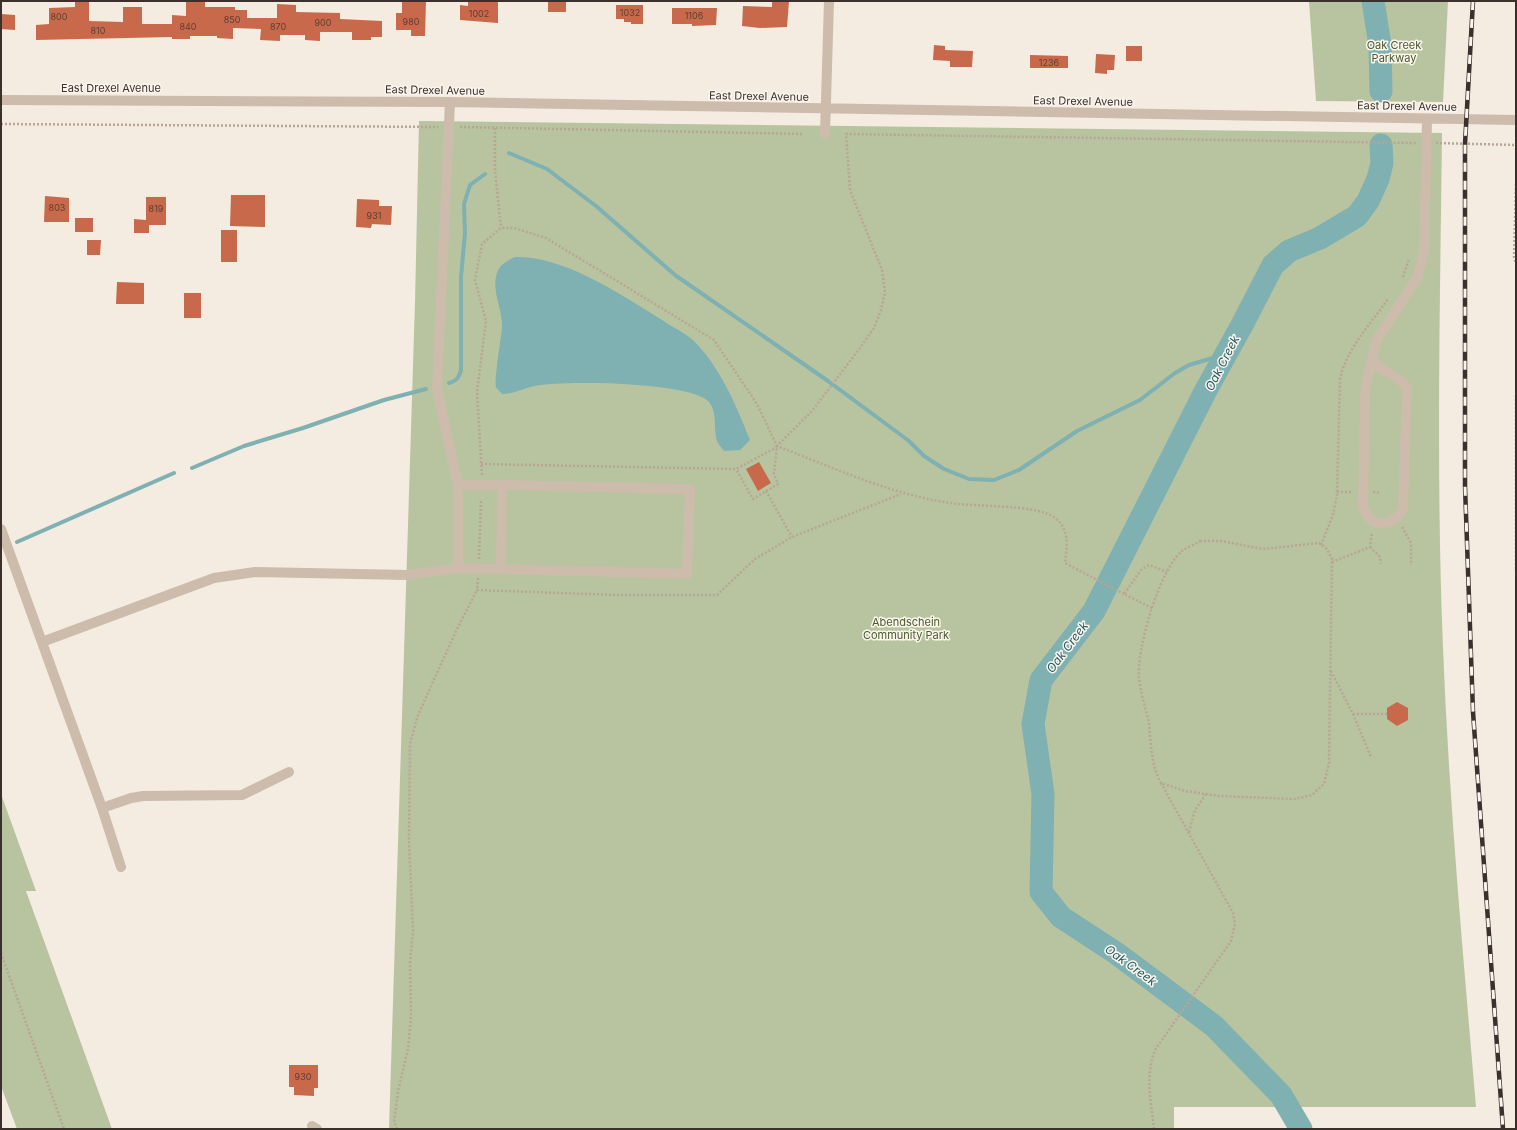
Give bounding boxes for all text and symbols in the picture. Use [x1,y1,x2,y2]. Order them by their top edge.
house number: 1032 [620,7,640,18]
house number: 1002 [469,8,489,19]
house number: 1106 [685,10,704,21]
house number: 800 [51,11,68,22]
house number: 850 [224,14,241,25]
house number: 980 [403,16,420,27]
house number: 900 [315,17,332,28]
house number: 840 [179,21,197,32]
house number: 870 [270,21,286,32]
house number: 810 [91,25,106,36]
park label: Oak Creek Parkway [1367,38,1421,65]
house number: 1236 [1039,57,1060,68]
street label: East Drexel Avenue [61,81,161,95]
street label: East Drexel Avenue [385,82,485,98]
street label: East Drexel Avenue [709,88,809,104]
street label: East Drexel Avenue [1033,93,1133,109]
street label: East Drexel Avenue [1357,98,1457,114]
house number: 803 [49,202,66,213]
house number: 819 [149,203,164,214]
house number: 931 [367,210,381,221]
water label: Oak Creek [1202,333,1242,393]
park label: Abendschein Community Park [863,615,949,642]
water label: Oak Creek [1043,618,1091,675]
water label: Oak Creek [1102,941,1160,989]
house number: 930 [295,1071,312,1082]

